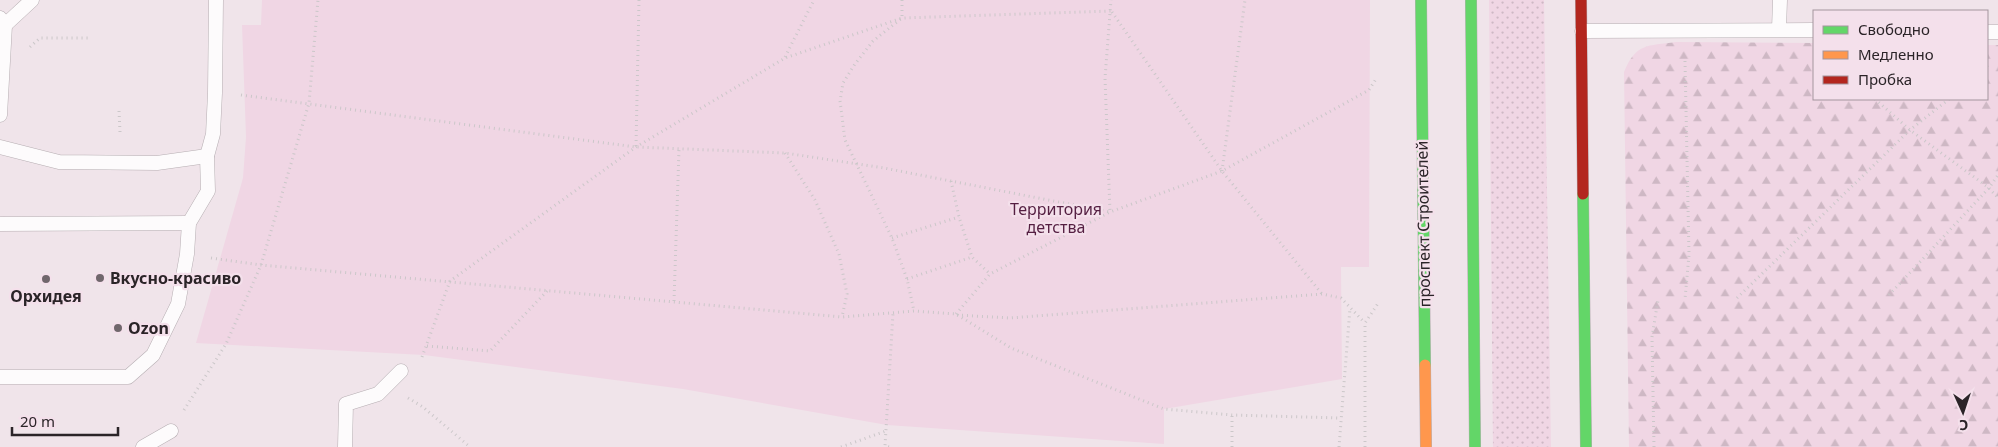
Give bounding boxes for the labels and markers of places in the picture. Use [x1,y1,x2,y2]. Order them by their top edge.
place label: Вкусно-красиво [110,267,241,289]
marker: Вкусно-красиво [94,272,106,284]
marker: Орхидея [40,273,52,285]
place label: Орхидея [10,285,82,307]
place label: Ozon [128,317,169,339]
marker: Ozon [112,322,124,334]

